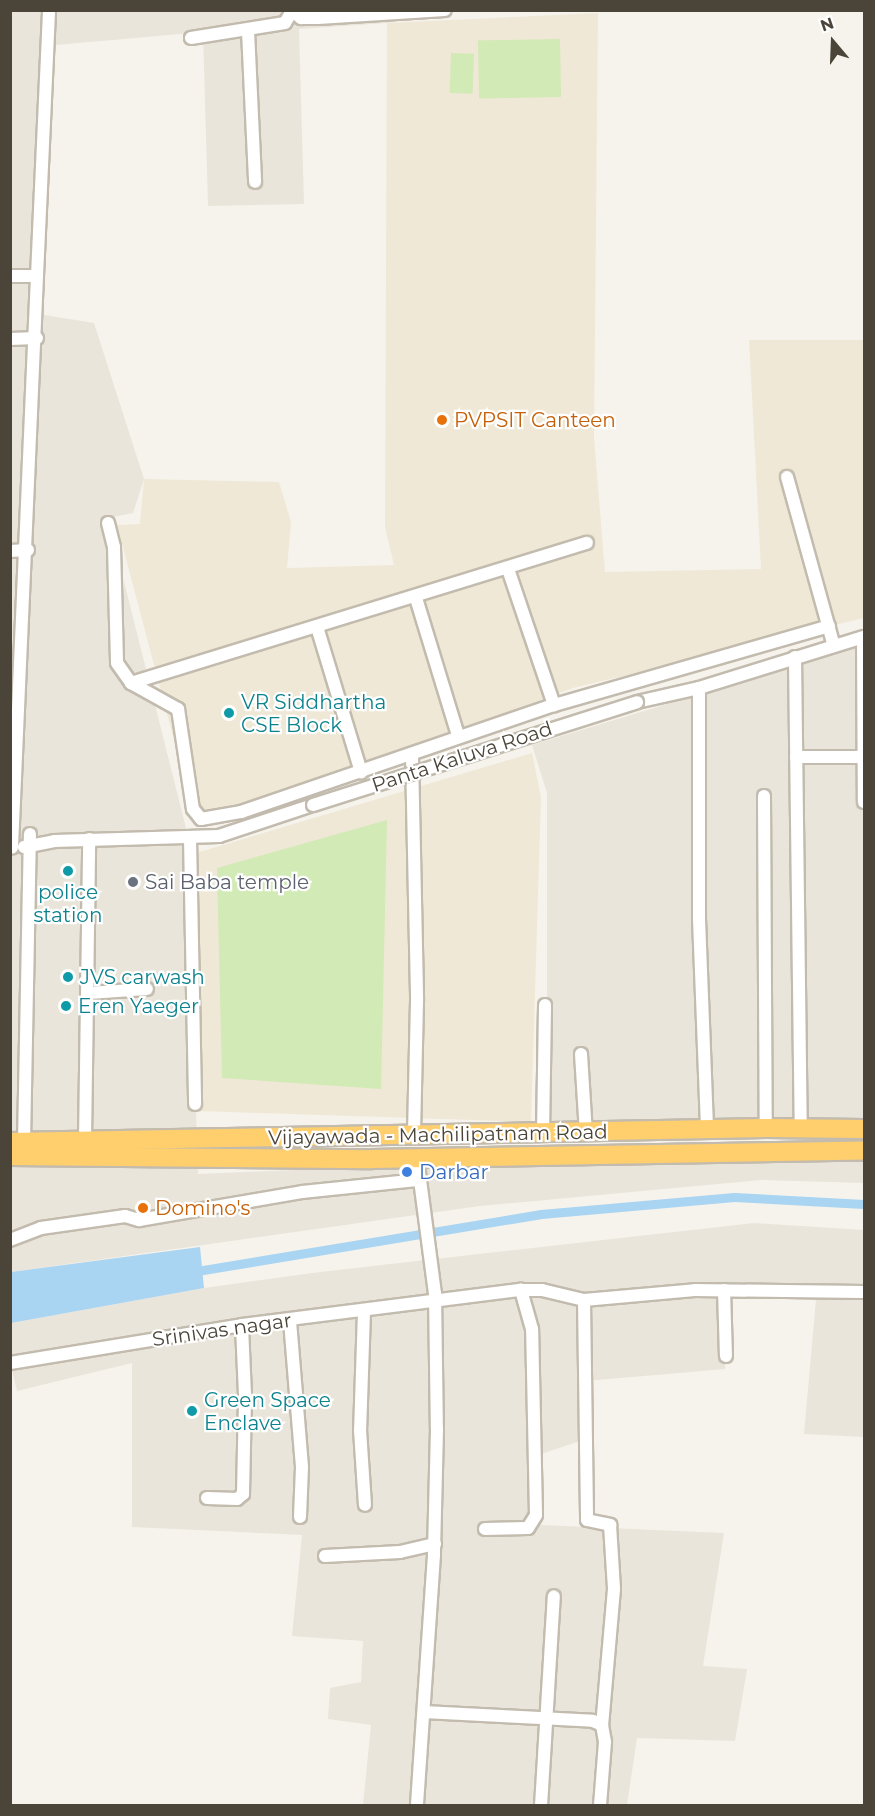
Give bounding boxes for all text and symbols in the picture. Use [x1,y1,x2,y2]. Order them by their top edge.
north arrow [803,12,863,72]
text: N [818,13,836,36]
place label: PVPSIT Canteen [454,408,616,432]
marker: PVPSIT Canteen [435,413,449,427]
place label: VR Siddhartha CSE Block [241,690,386,737]
marker: VR Siddhartha CSE Block [222,706,236,720]
street label: Panta Kaluva Road [369,716,555,798]
marker: police station [61,864,75,878]
place label: Sai Baba temple [145,870,309,894]
marker: Sai Baba temple [126,875,140,889]
place label: police station [34,880,102,927]
place label: JVS carwash [80,965,205,989]
marker: JVS carwash [61,970,75,984]
place label: Eren Yaeger [78,994,199,1018]
marker: Eren Yaeger [59,999,73,1013]
street label: Vijayawada - Machilipatnam Road [268,1120,608,1150]
place label: Darbar [419,1160,488,1184]
marker: Darbar [400,1165,414,1179]
place label: Domino's [155,1196,250,1220]
marker: Domino's [136,1201,150,1215]
street label: Srinivas nagar [151,1308,293,1352]
place label: Green Space Enclave [204,1388,331,1435]
marker: Green Space Enclave [185,1404,199,1418]

